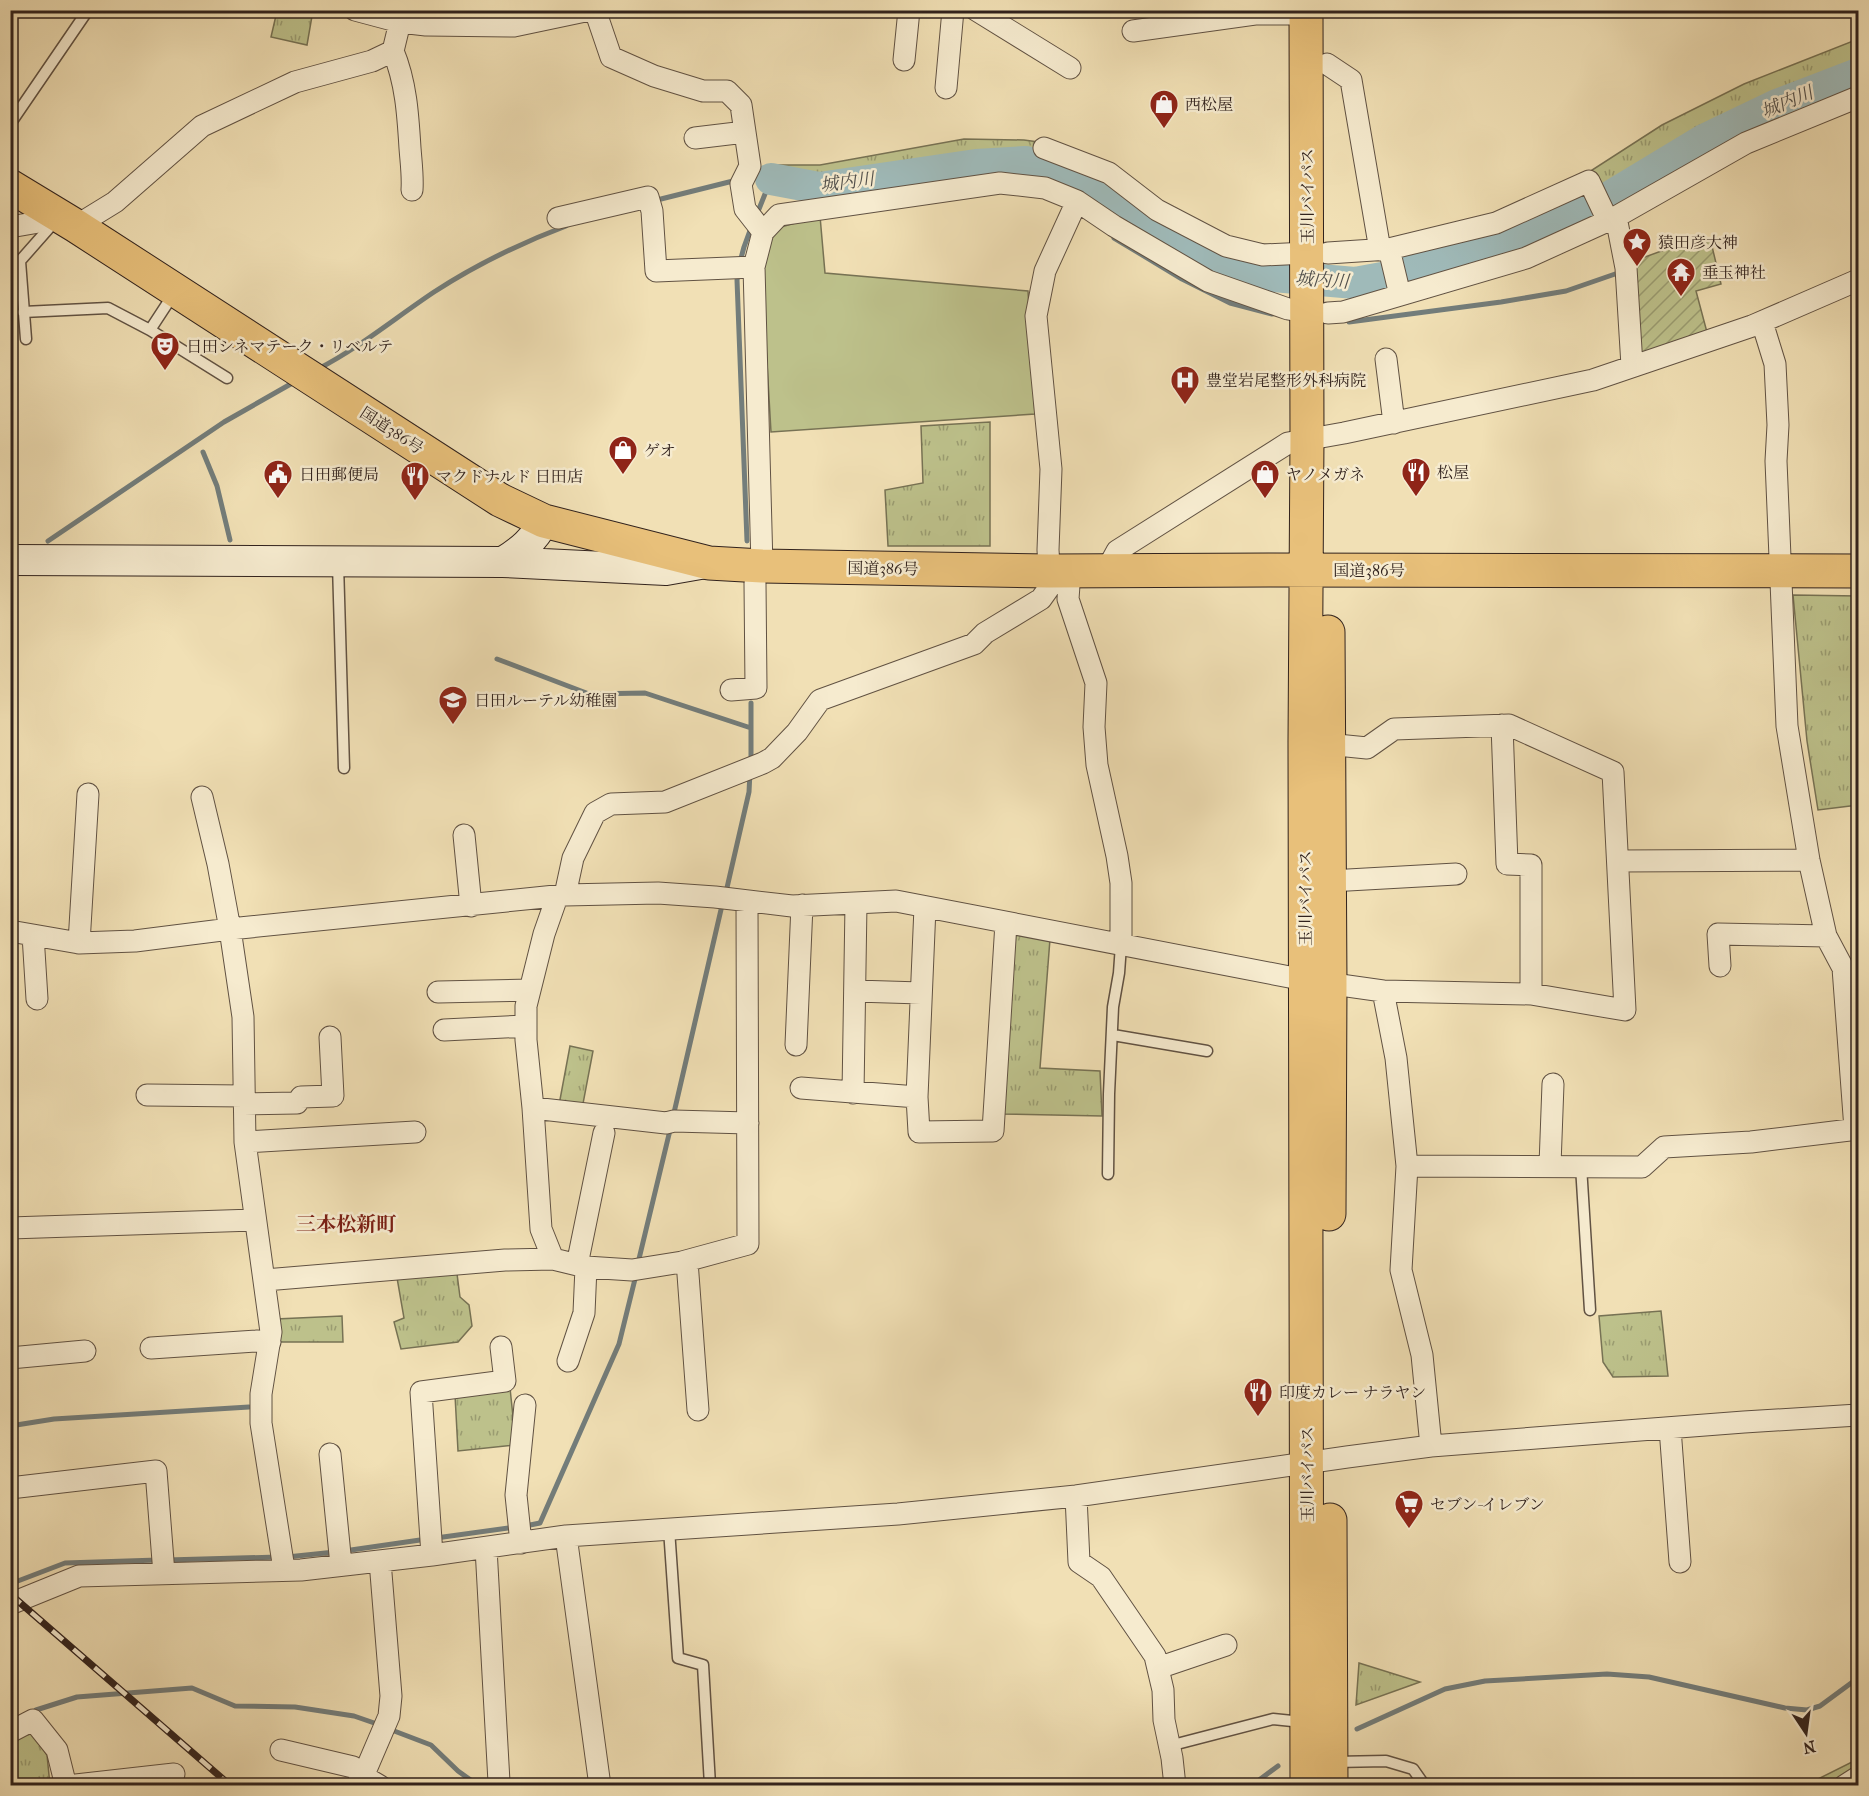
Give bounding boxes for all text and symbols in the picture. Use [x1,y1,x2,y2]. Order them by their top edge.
water label: 城内川 [1758,81,1818,123]
shop icon: 西松屋 [1148,88,1180,130]
place label: 西松屋 [1185,95,1233,114]
street label: 玉川バイパス [1298,148,1317,244]
water label: 城内川 [819,169,877,196]
place icon: 猿田彦大神 [1621,226,1653,268]
place label: 猿田彦大神 [1658,233,1738,252]
temple icon: 垂玉神社 [1665,256,1697,298]
place label: 垂玉神社 [1702,263,1766,282]
water label: 城内川 [1294,268,1352,293]
theatre icon: 日田シネマテーク・リベルテ [149,330,181,372]
place label: 日田シネマテーク・リベルテ [186,337,393,356]
hospital icon: 豊堂岩尾整形外科病院 [1169,364,1201,406]
place label: 豊堂岩尾整形外科病院 [1206,371,1366,390]
street label: 国道386号 [357,403,427,458]
shop icon: ゲオ [607,434,639,476]
place label: ゲオ [644,441,676,460]
restaurant icon: 松屋 [1400,456,1432,498]
public building icon: 日田郵便局 [262,458,294,500]
shop icon: ヤノメガネ [1249,458,1281,500]
restaurant icon: マクドナルド 日田店 [399,460,431,502]
place label: 松屋 [1437,463,1469,482]
place label: 日田郵便局 [299,465,379,484]
place label: ヤノメガネ [1286,465,1365,484]
place label: マクドナルド 日田店 [436,467,583,486]
street label: 国道386号 [847,558,919,579]
street label: 国道386号 [1333,561,1405,580]
school or university icon: 日田ルーテル幼稚園 [437,684,469,726]
place label: 日田ルーテル幼稚園 [474,691,617,710]
street label: 玉川バイパス [1296,850,1315,946]
district label: 三本松新町 [296,1213,397,1236]
restaurant icon: 印度カレー ナラヤン [1242,1376,1274,1418]
place label: 印度カレー ナラヤン [1279,1383,1426,1402]
street label: 玉川バイパス [1298,1426,1317,1522]
supermarket icon: セブン-イレブン [1393,1488,1425,1530]
place label: セブン-イレブン [1430,1495,1545,1514]
north arrow [1776,1703,1836,1763]
text: N [1800,1737,1817,1758]

